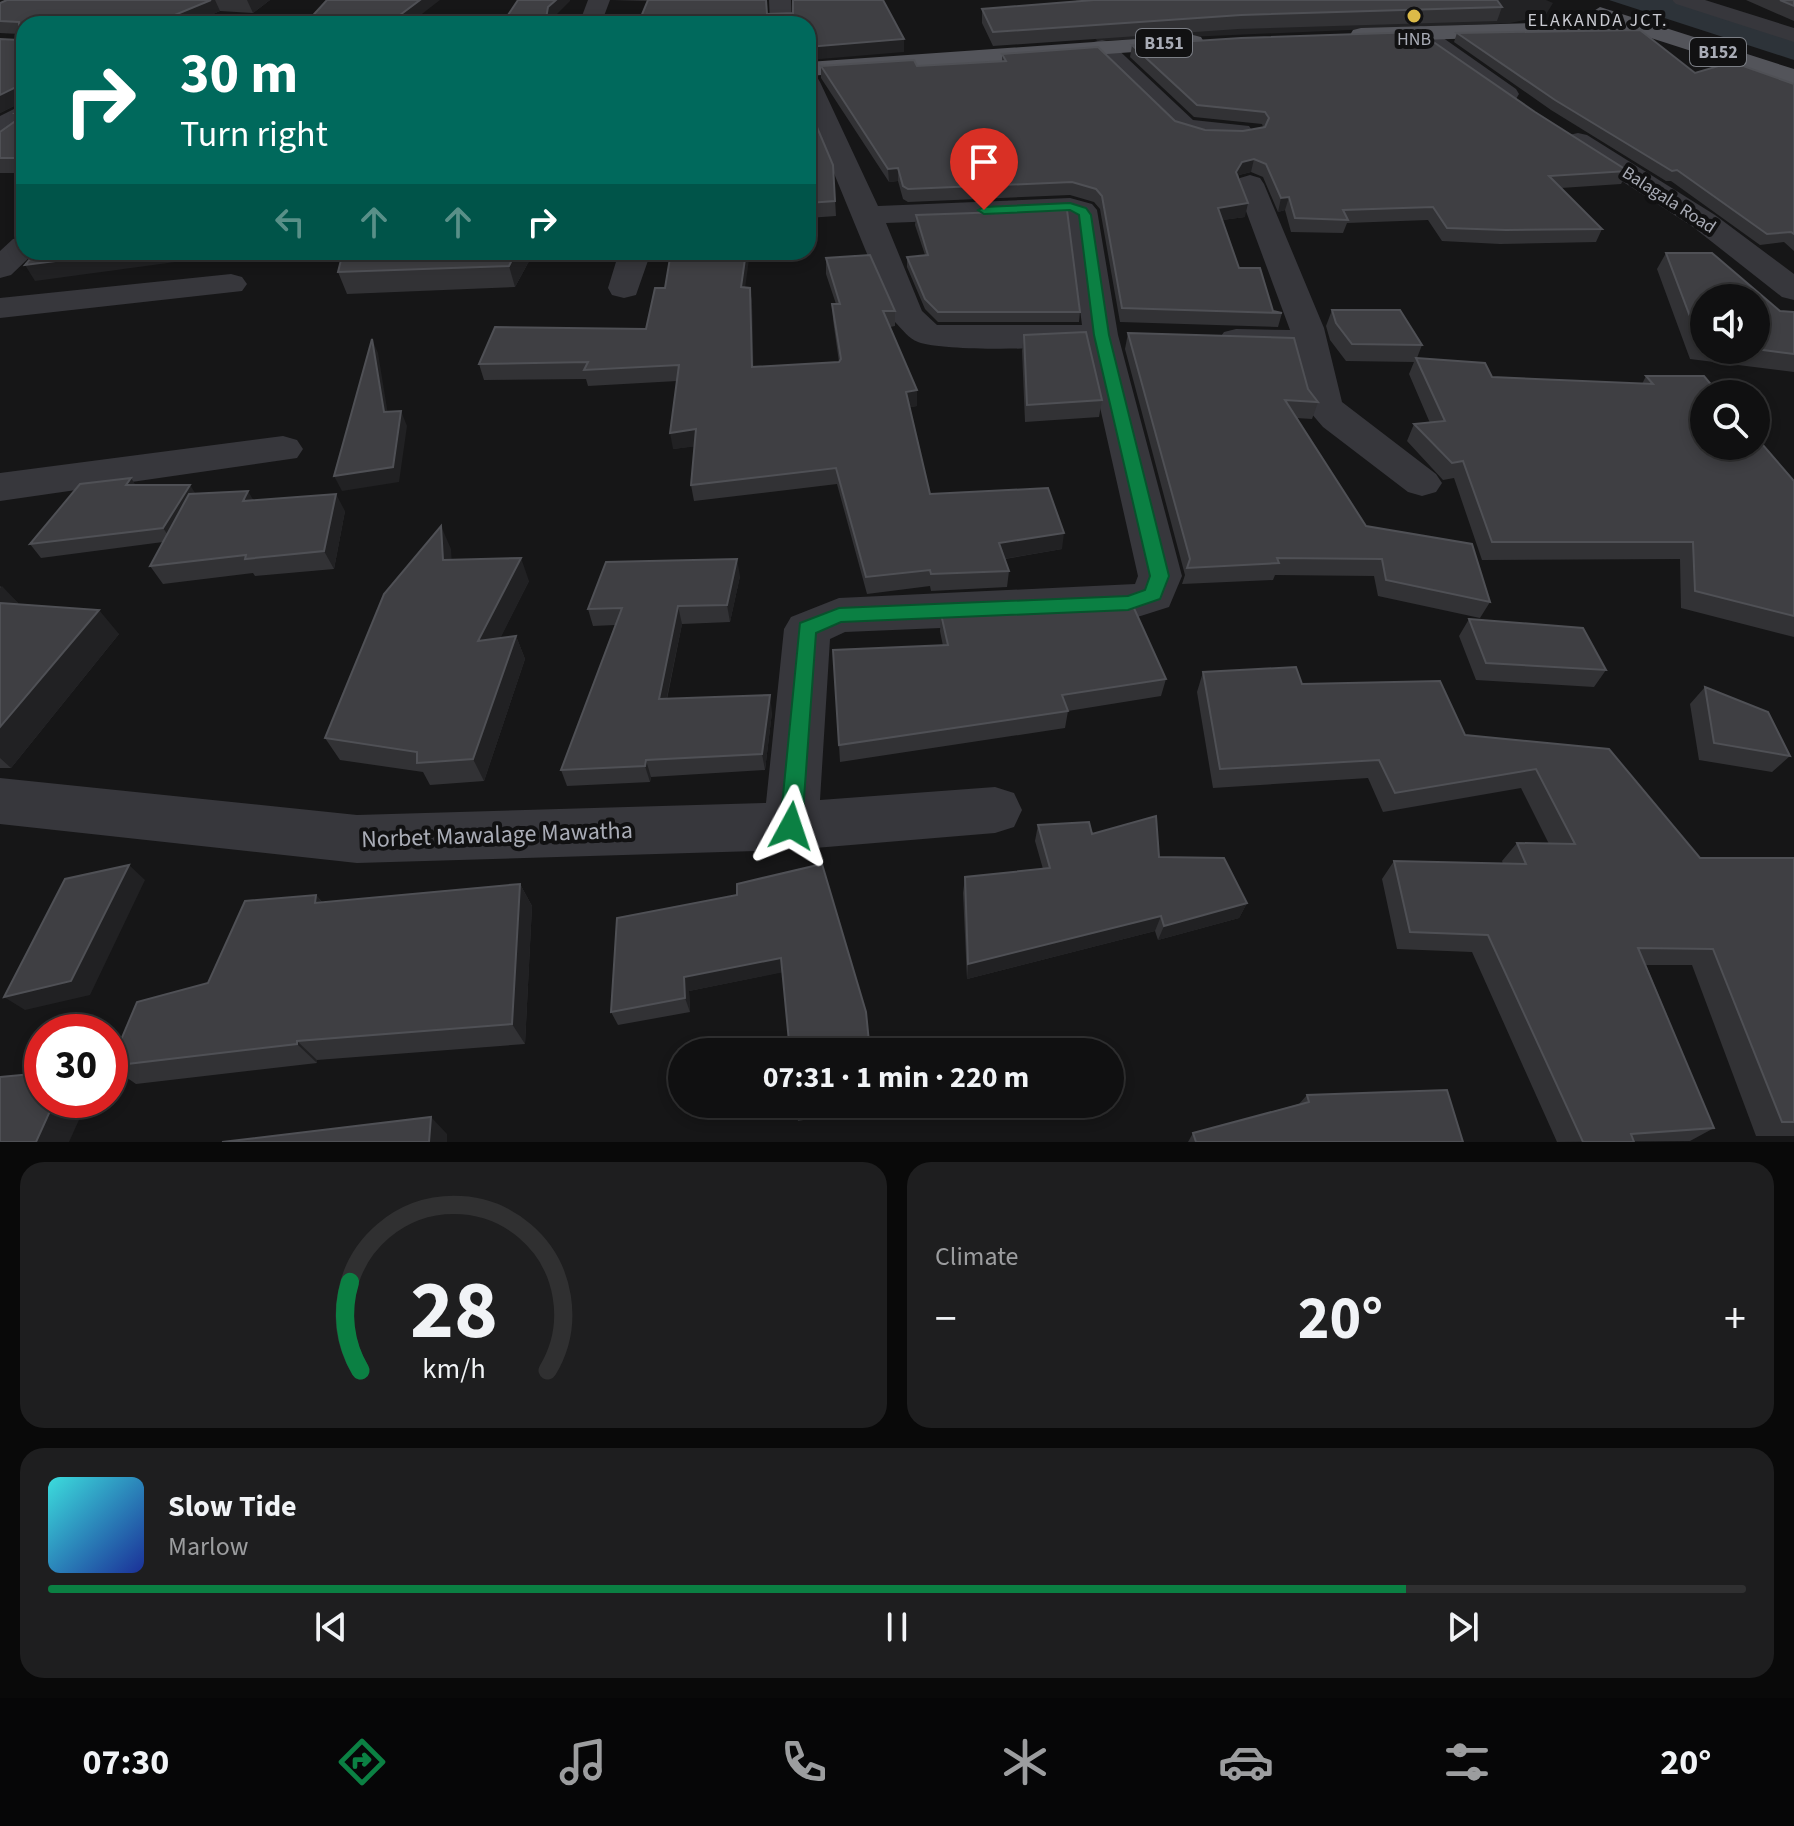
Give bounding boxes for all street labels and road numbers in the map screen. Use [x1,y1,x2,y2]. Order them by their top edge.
road number: B151 [1136,29,1192,57]
road number: B152 [1690,38,1746,66]
street label: Balagala Road [1617,160,1721,240]
street label: Norbet Mawalage Mawatha [361,813,633,857]

